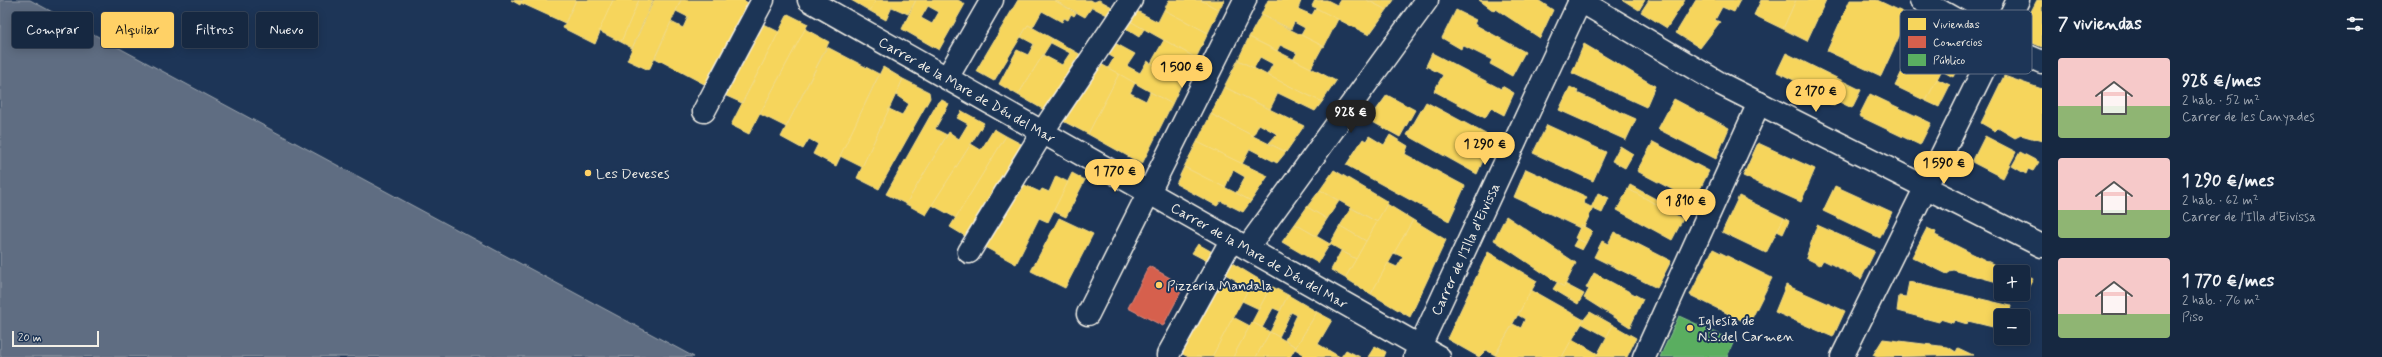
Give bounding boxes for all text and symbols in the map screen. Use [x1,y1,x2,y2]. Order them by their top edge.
legend [1900,10,2032,74]
chip: Comprar [12,12,93,48]
chip: Alquilar [101,12,174,48]
chip: Filtros [182,12,248,48]
chip: Nuevo [256,12,318,48]
text: 7 viviendas [2058,13,2142,35]
icon: filters [2344,13,2366,35]
text: Viviendas [1933,18,1980,32]
street label: Carrer de la Mare de Déu del Mar [875,33,1059,148]
text: Comercios [1933,36,1983,50]
text: Público [1933,54,1966,68]
pin: 1 500 € [1145,55,1219,89]
text: 1 500 € [1160,59,1204,76]
text: 928 €/mes [2182,70,2261,92]
icon: home [2090,74,2138,122]
pin: 2 170 € [1779,79,1853,113]
text: 2 170 € [1795,83,1837,100]
text: 2 hab. · 52 m² [2182,92,2260,109]
pin: 928 € [1323,100,1379,134]
text: 928 € [1335,104,1367,121]
text: Carrer de les Canyades [2182,109,2315,126]
pin: 1 290 € [1448,132,1522,166]
text: 1 290 € [1464,136,1506,153]
pin: 1 590 € [1907,151,1981,185]
text: 1 590 € [1923,155,1965,172]
pin: 1 770 € [1078,159,1152,193]
text: 1 770 € [1094,163,1136,180]
place label: Les Deveses [596,165,670,183]
marker: Les Deveses [583,168,593,178]
text: 1 290 €/mes [2182,170,2274,192]
icon: home [2090,174,2138,222]
street label: Carrer de l'Illa d'Eivissa [1427,180,1504,319]
pin: 1 810 € [1649,189,1723,223]
text: 2 hab. · 62 m² [2182,192,2259,209]
text: 1 810 € [1666,193,1706,210]
street label: Carrer de la Mare de Déu del Mar [1167,199,1351,314]
text: Carrer de l'Illa d'Eivissa [2182,209,2316,226]
map controls [1994,265,2030,345]
button: + [1994,265,2030,301]
text: 1 770 €/mes [2182,270,2274,292]
icon: home [2090,274,2138,322]
place label: Pizzeria Mandala [1167,277,1272,295]
marker: Pizzeria Mandala [1154,280,1164,290]
text: 2 hab. · 76 m² [2182,292,2260,309]
button: − [1994,309,2030,345]
text: Piso [2182,309,2203,326]
place label: Iglesia de N.S.del Carmen [1698,312,1794,346]
marker: Iglesia de N.S.del Carmen [1685,323,1695,333]
scale bar [12,329,99,348]
text: 20 m [18,331,41,345]

